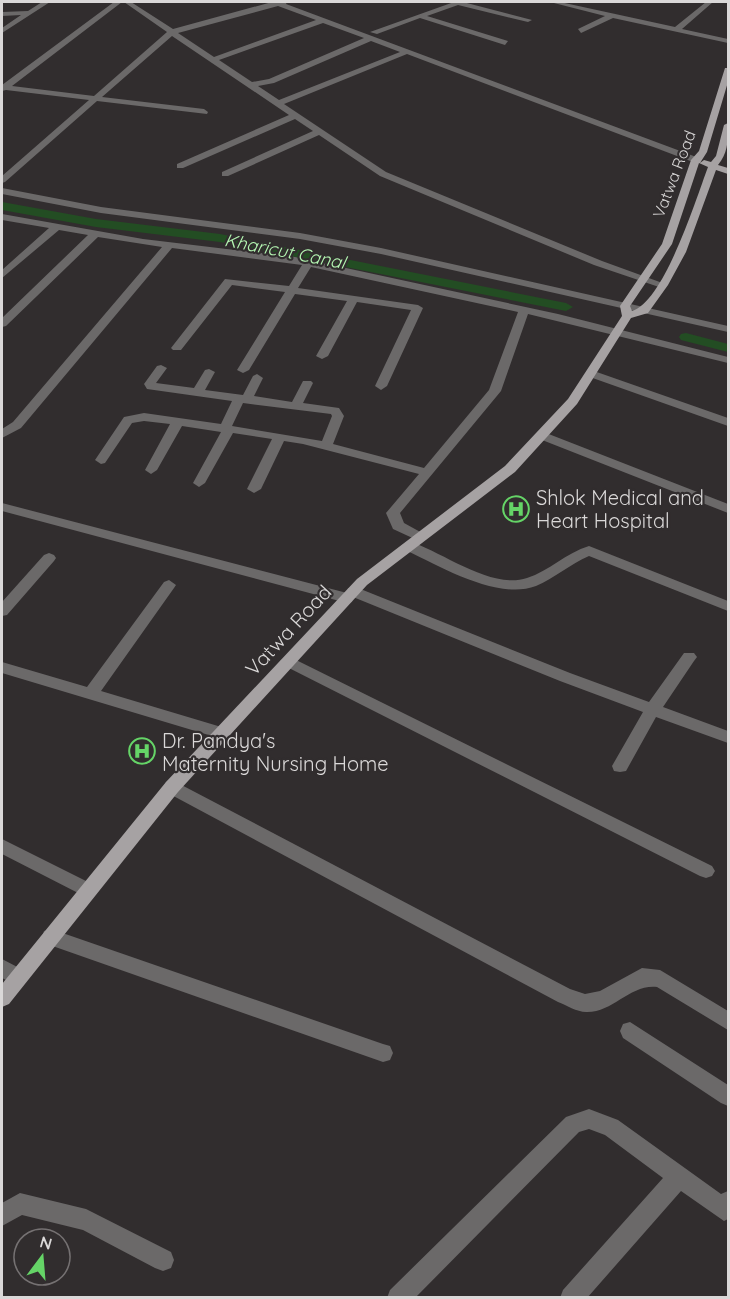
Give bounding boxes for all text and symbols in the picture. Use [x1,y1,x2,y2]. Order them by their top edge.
street label: Vatwa Road [648,127,700,221]
water label: Kharicut Canal [223,228,349,274]
place label: Shlok Medical and Heart Hospital [536,485,704,533]
hospital icon: Shlok Medical and Heart Hospital [501,494,531,524]
street label: Vatwa Road [240,579,336,681]
place label: Dr. Pandya's Maternity Nursing Home [162,728,389,776]
hospital icon: Dr. Pandya's Maternity Nursing Home [127,736,157,766]
north arrow [12,1227,72,1287]
text: N [38,1231,55,1254]

